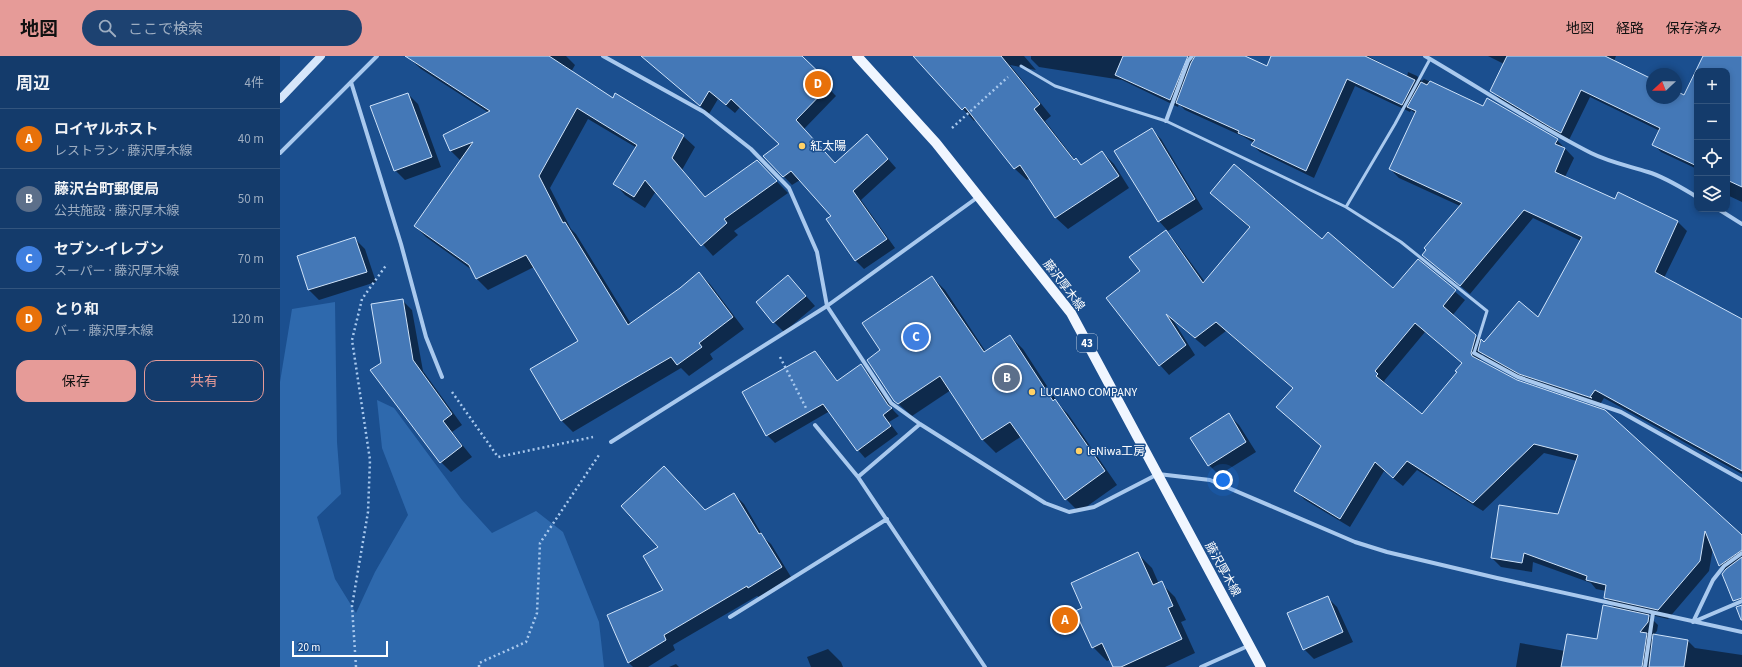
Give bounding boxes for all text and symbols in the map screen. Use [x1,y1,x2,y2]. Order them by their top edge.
search box [82,10,362,46]
text: 地図 [20,16,58,43]
icon: search [96,17,118,39]
text: ここで検索 [128,19,203,40]
text: 地図 [1566,19,1594,39]
text: 経路 [1616,19,1644,39]
text: 保存済み [1666,19,1722,39]
north arrow [1646,68,1682,104]
map controls [1694,68,1730,212]
button: + [1694,68,1730,104]
pin: D [805,69,831,99]
text: 周辺 [16,72,50,96]
text: 4件 [245,74,264,92]
button: − [1694,104,1730,140]
text: ロイヤルホスト [54,119,159,140]
text: A [25,130,33,148]
text: 40 m [238,130,264,148]
place label: 紅太陽 [810,138,846,155]
button: locate [1694,140,1730,176]
marker: 紅太陽 [797,141,807,151]
text: レストラン · 藤沢厚木線 [54,142,192,160]
button: layers [1694,176,1730,212]
text: 藤沢台町郵便局 [54,179,159,200]
text: B [25,190,33,208]
text: 50 m [238,190,264,208]
text: 公共施設 · 藤沢厚木線 [54,202,179,220]
text: セブン-イレブン [54,239,164,260]
text: C [25,250,33,268]
text: 70 m [238,250,264,268]
street label: 藤沢厚木線 [1039,256,1088,314]
text: スーパー · 藤沢厚木線 [54,262,179,280]
text: とり和 [54,299,99,320]
text: D [25,310,33,328]
text: 120 m [231,310,264,328]
text: バー · 藤沢厚木線 [54,322,153,340]
pin: C [903,322,929,352]
road number: 43 [1077,334,1097,352]
button: 保存 [16,360,136,402]
button: 共有 [144,360,264,402]
pin: B [994,363,1020,393]
place label: LUCIANO COMPANY [1040,384,1138,401]
marker: LUCIANO COMPANY [1027,387,1037,397]
place label: leNiwa工房 [1087,443,1145,460]
marker: leNiwa工房 [1074,446,1084,456]
your location [1213,470,1233,490]
street label: 藤沢厚木線 [1201,539,1245,600]
pin: A [1052,605,1078,635]
scale bar [292,639,388,658]
text: 20 m [298,640,320,655]

